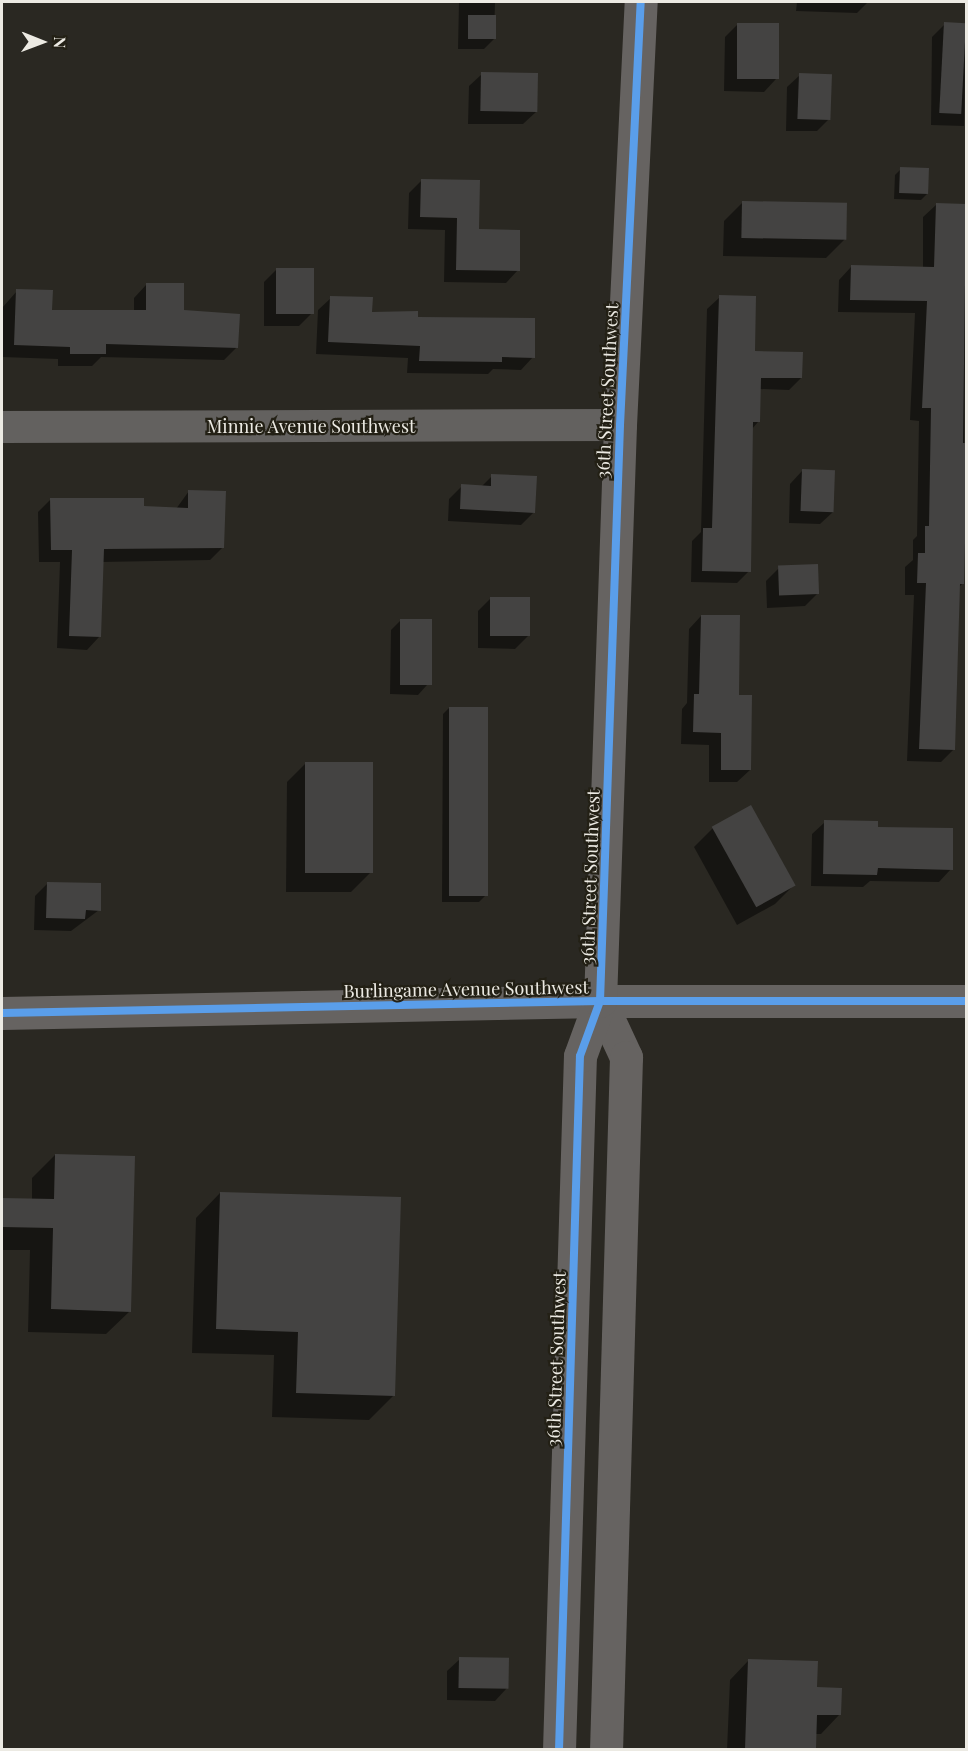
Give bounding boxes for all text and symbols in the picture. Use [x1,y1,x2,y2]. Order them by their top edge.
north arrow [12,12,72,72]
text: N [50,36,71,48]
street label: 36th Street Southwest [592,303,622,479]
street label: Minnie Avenue Southwest [206,415,416,437]
street label: 36th Street Southwest [576,789,604,965]
street label: Burlingame Avenue Southwest [343,976,589,1002]
street label: 36th Street Southwest [542,1271,570,1447]

